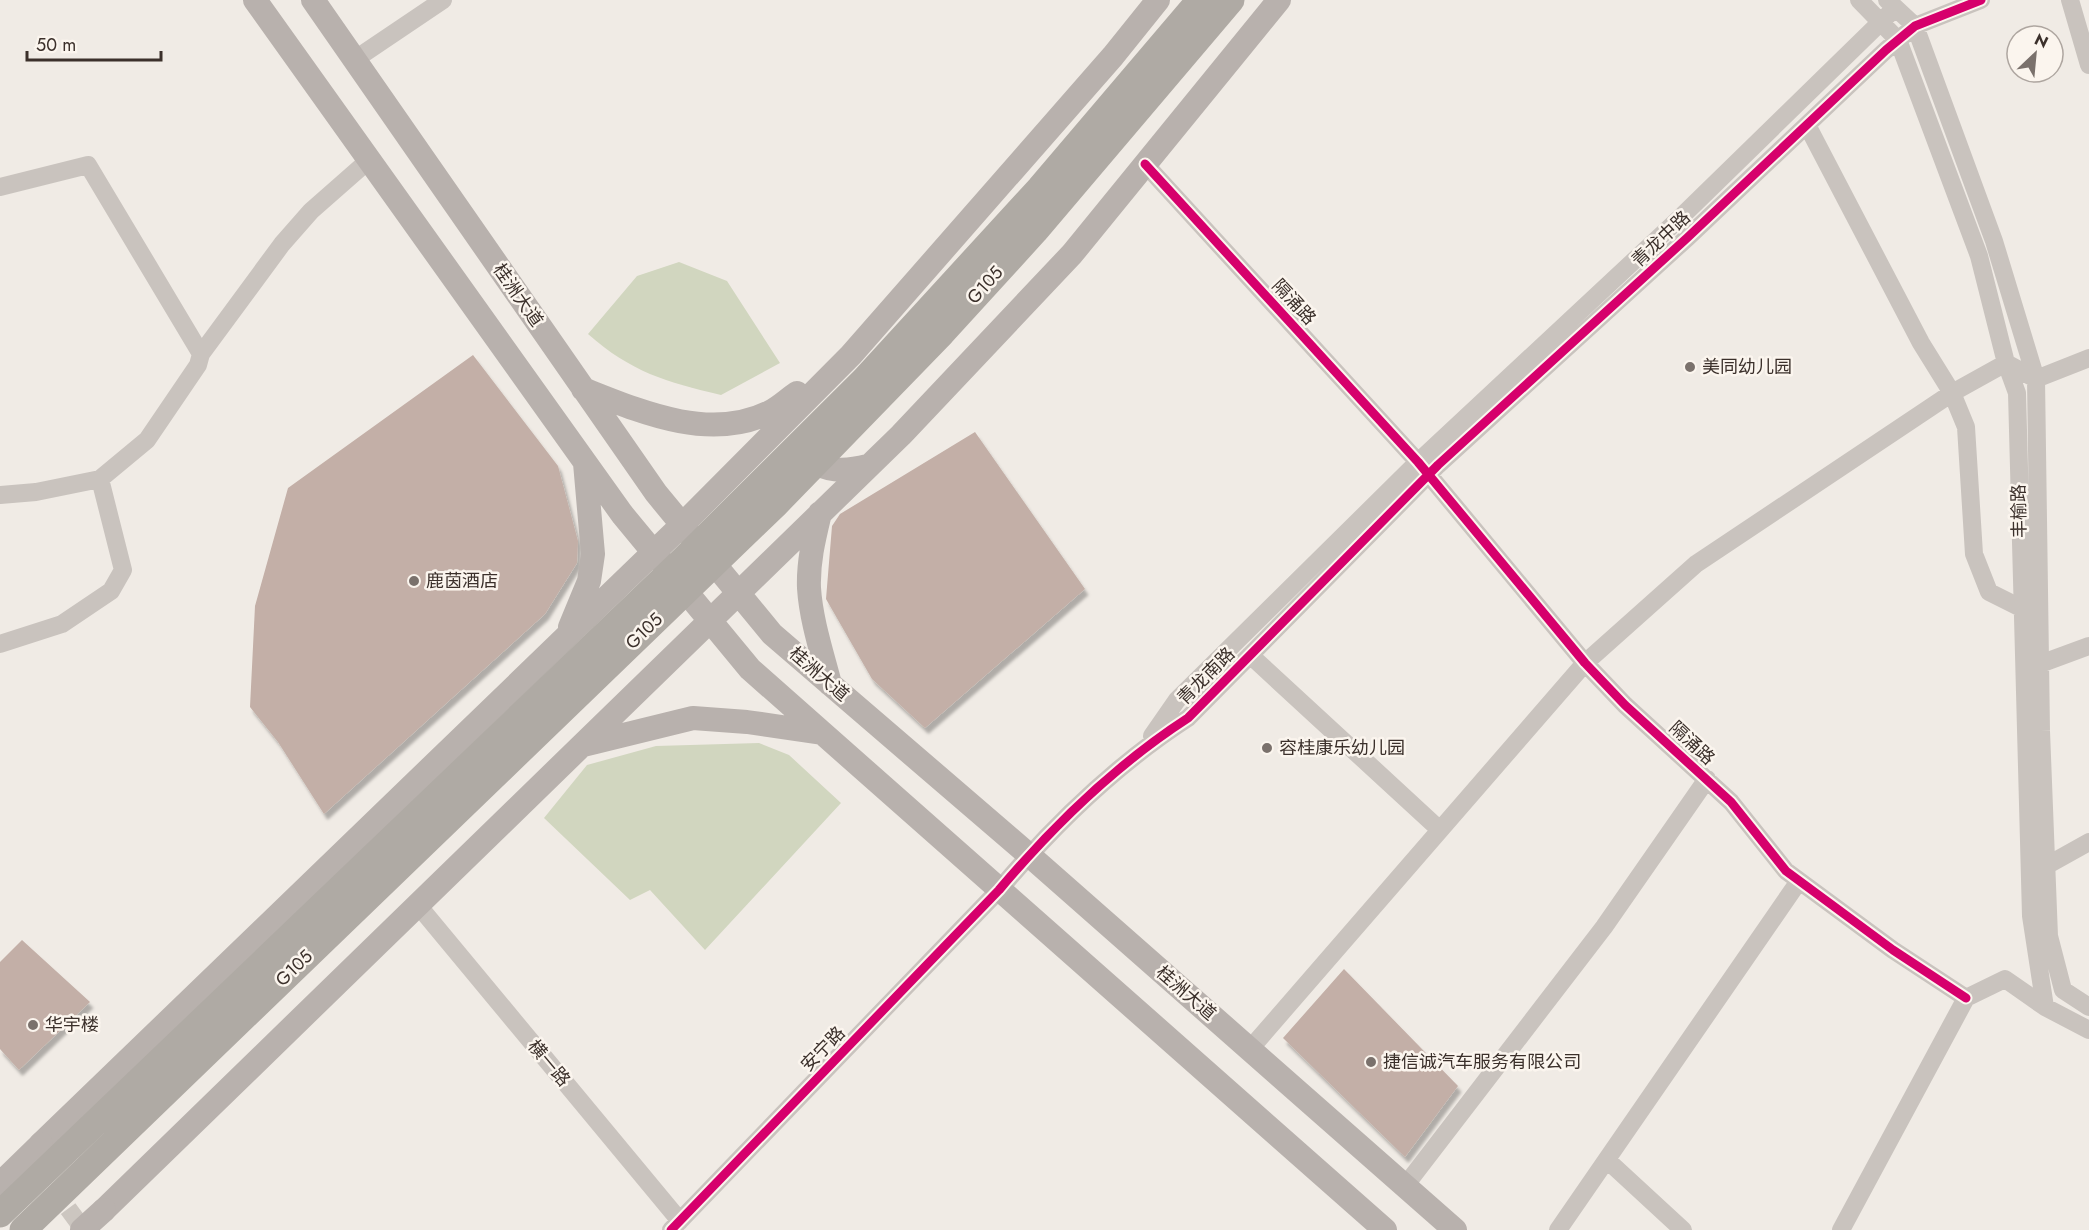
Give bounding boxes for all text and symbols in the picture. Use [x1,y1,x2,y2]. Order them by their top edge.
scale bar [27,24,160,62]
north arrow [2005,24,2065,84]
text: N [2031,28,2052,54]
text: 50 m [36,32,76,58]
street label: 青龙中路 [1626,205,1696,273]
street label: 桂洲大道 [487,258,549,332]
street label: G105 [961,260,1009,310]
street label: 隔涌路 [1266,273,1322,331]
place label: 美同幼儿园 [1702,354,1792,380]
marker: 美同幼儿园 [1683,360,1697,374]
street label: 丰榆路 [2006,484,2032,538]
place label: 鹿茵酒店 [426,568,498,594]
marker: 鹿茵酒店 [407,574,421,588]
street label: G105 [619,607,669,655]
street label: 桂洲大道 [783,641,855,707]
street label: 青龙南路 [1171,641,1241,711]
street label: 隔涌路 [1663,715,1721,771]
place label: 容桂康乐幼儿园 [1279,735,1405,761]
marker: 容桂康乐幼儿园 [1260,741,1274,755]
street label: G105 [269,944,319,992]
street label: 桂洲大道 [1150,960,1222,1026]
place label: 华宇楼 [45,1012,99,1038]
marker: 华宇楼 [26,1018,40,1032]
street label: 安宁路 [795,1021,851,1077]
street label: 横一路 [522,1034,576,1092]
place label: 捷信诚汽车服务有限公司 [1383,1049,1581,1075]
marker: 捷信诚汽车服务有限公司 [1364,1055,1378,1069]

